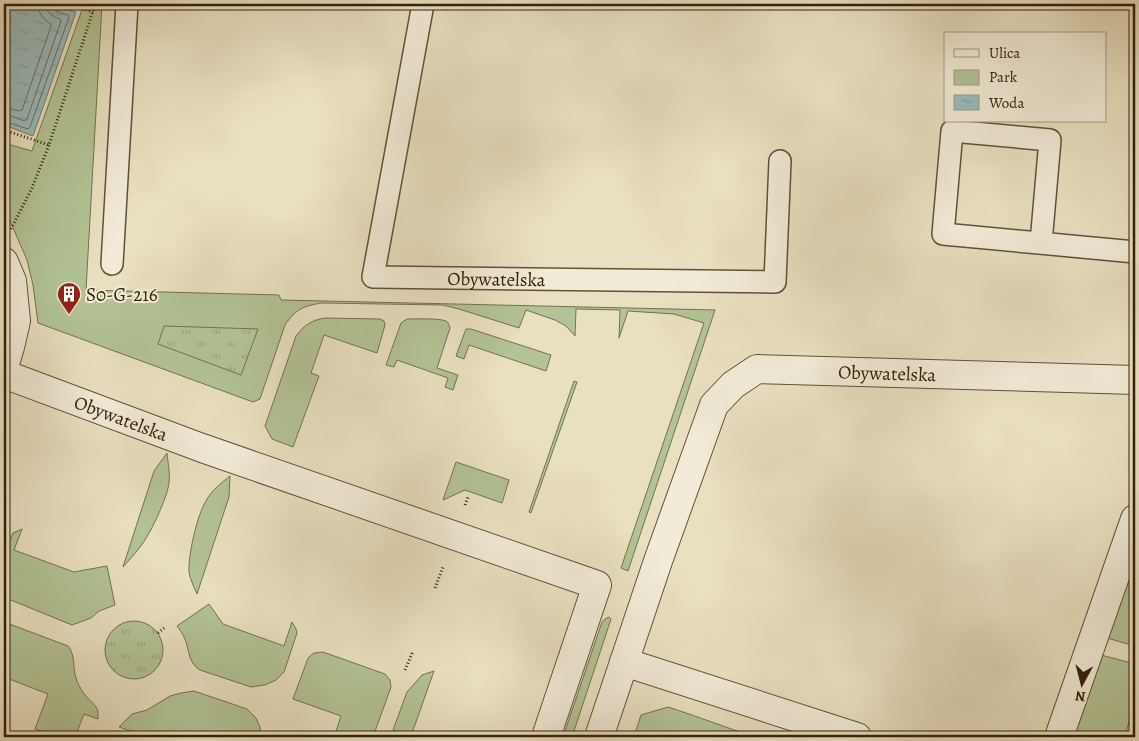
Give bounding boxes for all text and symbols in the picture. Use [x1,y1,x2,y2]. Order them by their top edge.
legend [944,32,1106,122]
text: Ulica [989,43,1020,63]
text: Park [989,67,1018,87]
text: Woda [988,93,1024,113]
street label: Obywatelska [447,266,546,293]
building icon: S0-G-216 [56,281,82,315]
place label: S0-G-216 [86,282,158,308]
street label: Obywatelska [838,359,937,388]
street label: Obywatelska [70,389,171,448]
north arrow [1056,658,1106,708]
text: N [1074,686,1087,706]

